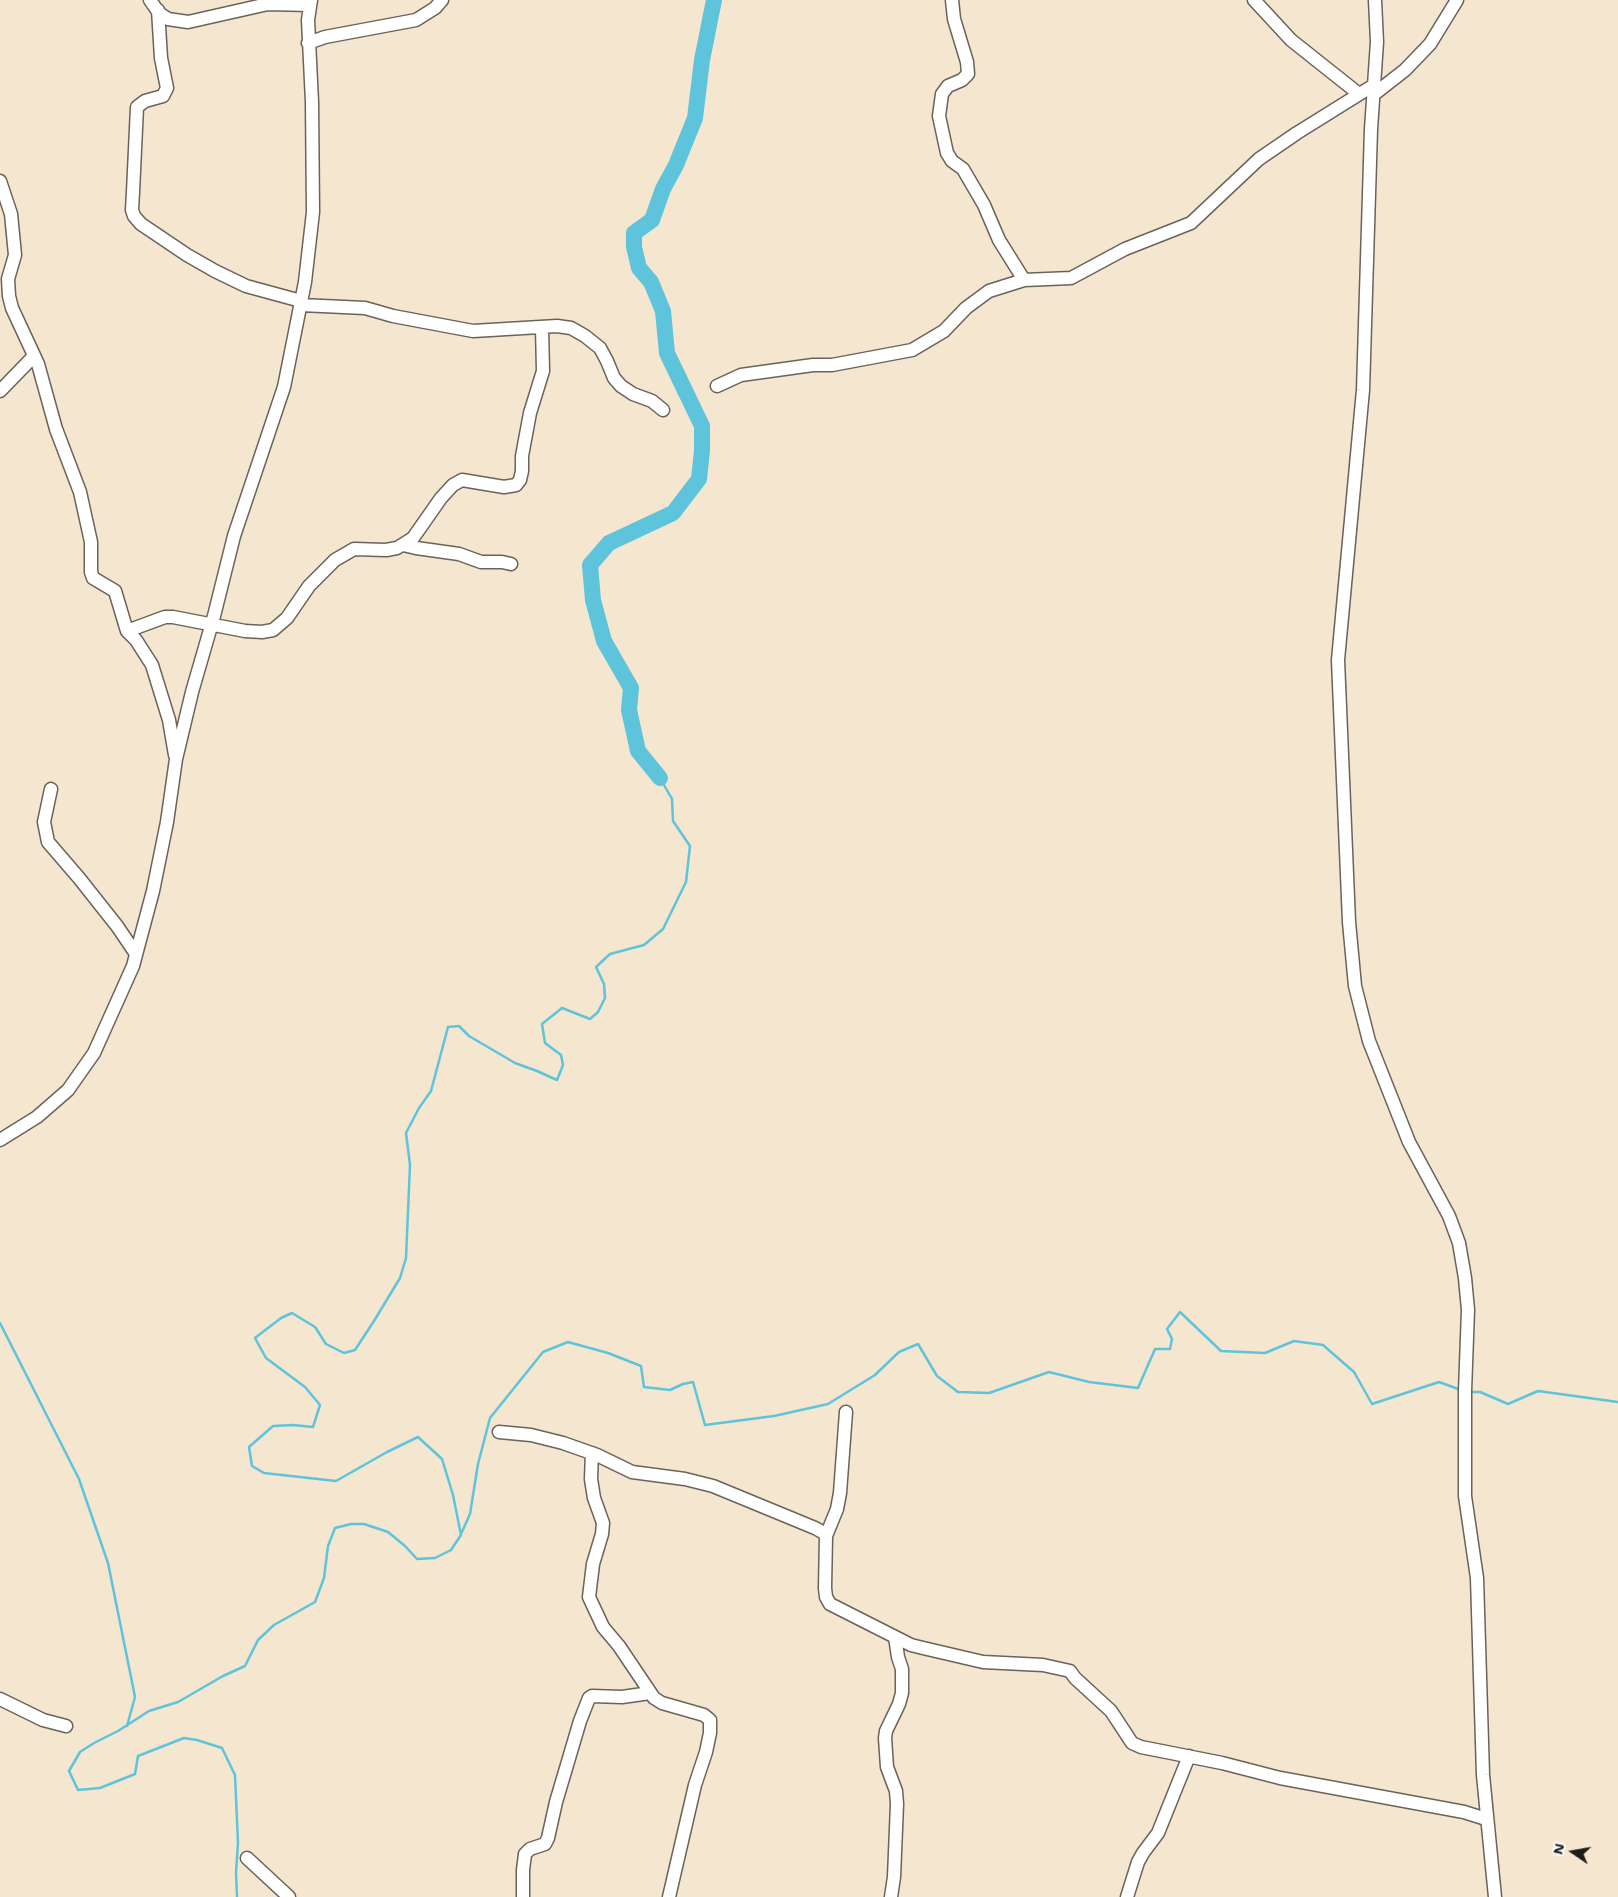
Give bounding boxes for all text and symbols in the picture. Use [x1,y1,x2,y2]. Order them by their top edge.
north arrow [1548,1827,1598,1877]
text: N [1548,1842,1568,1856]

